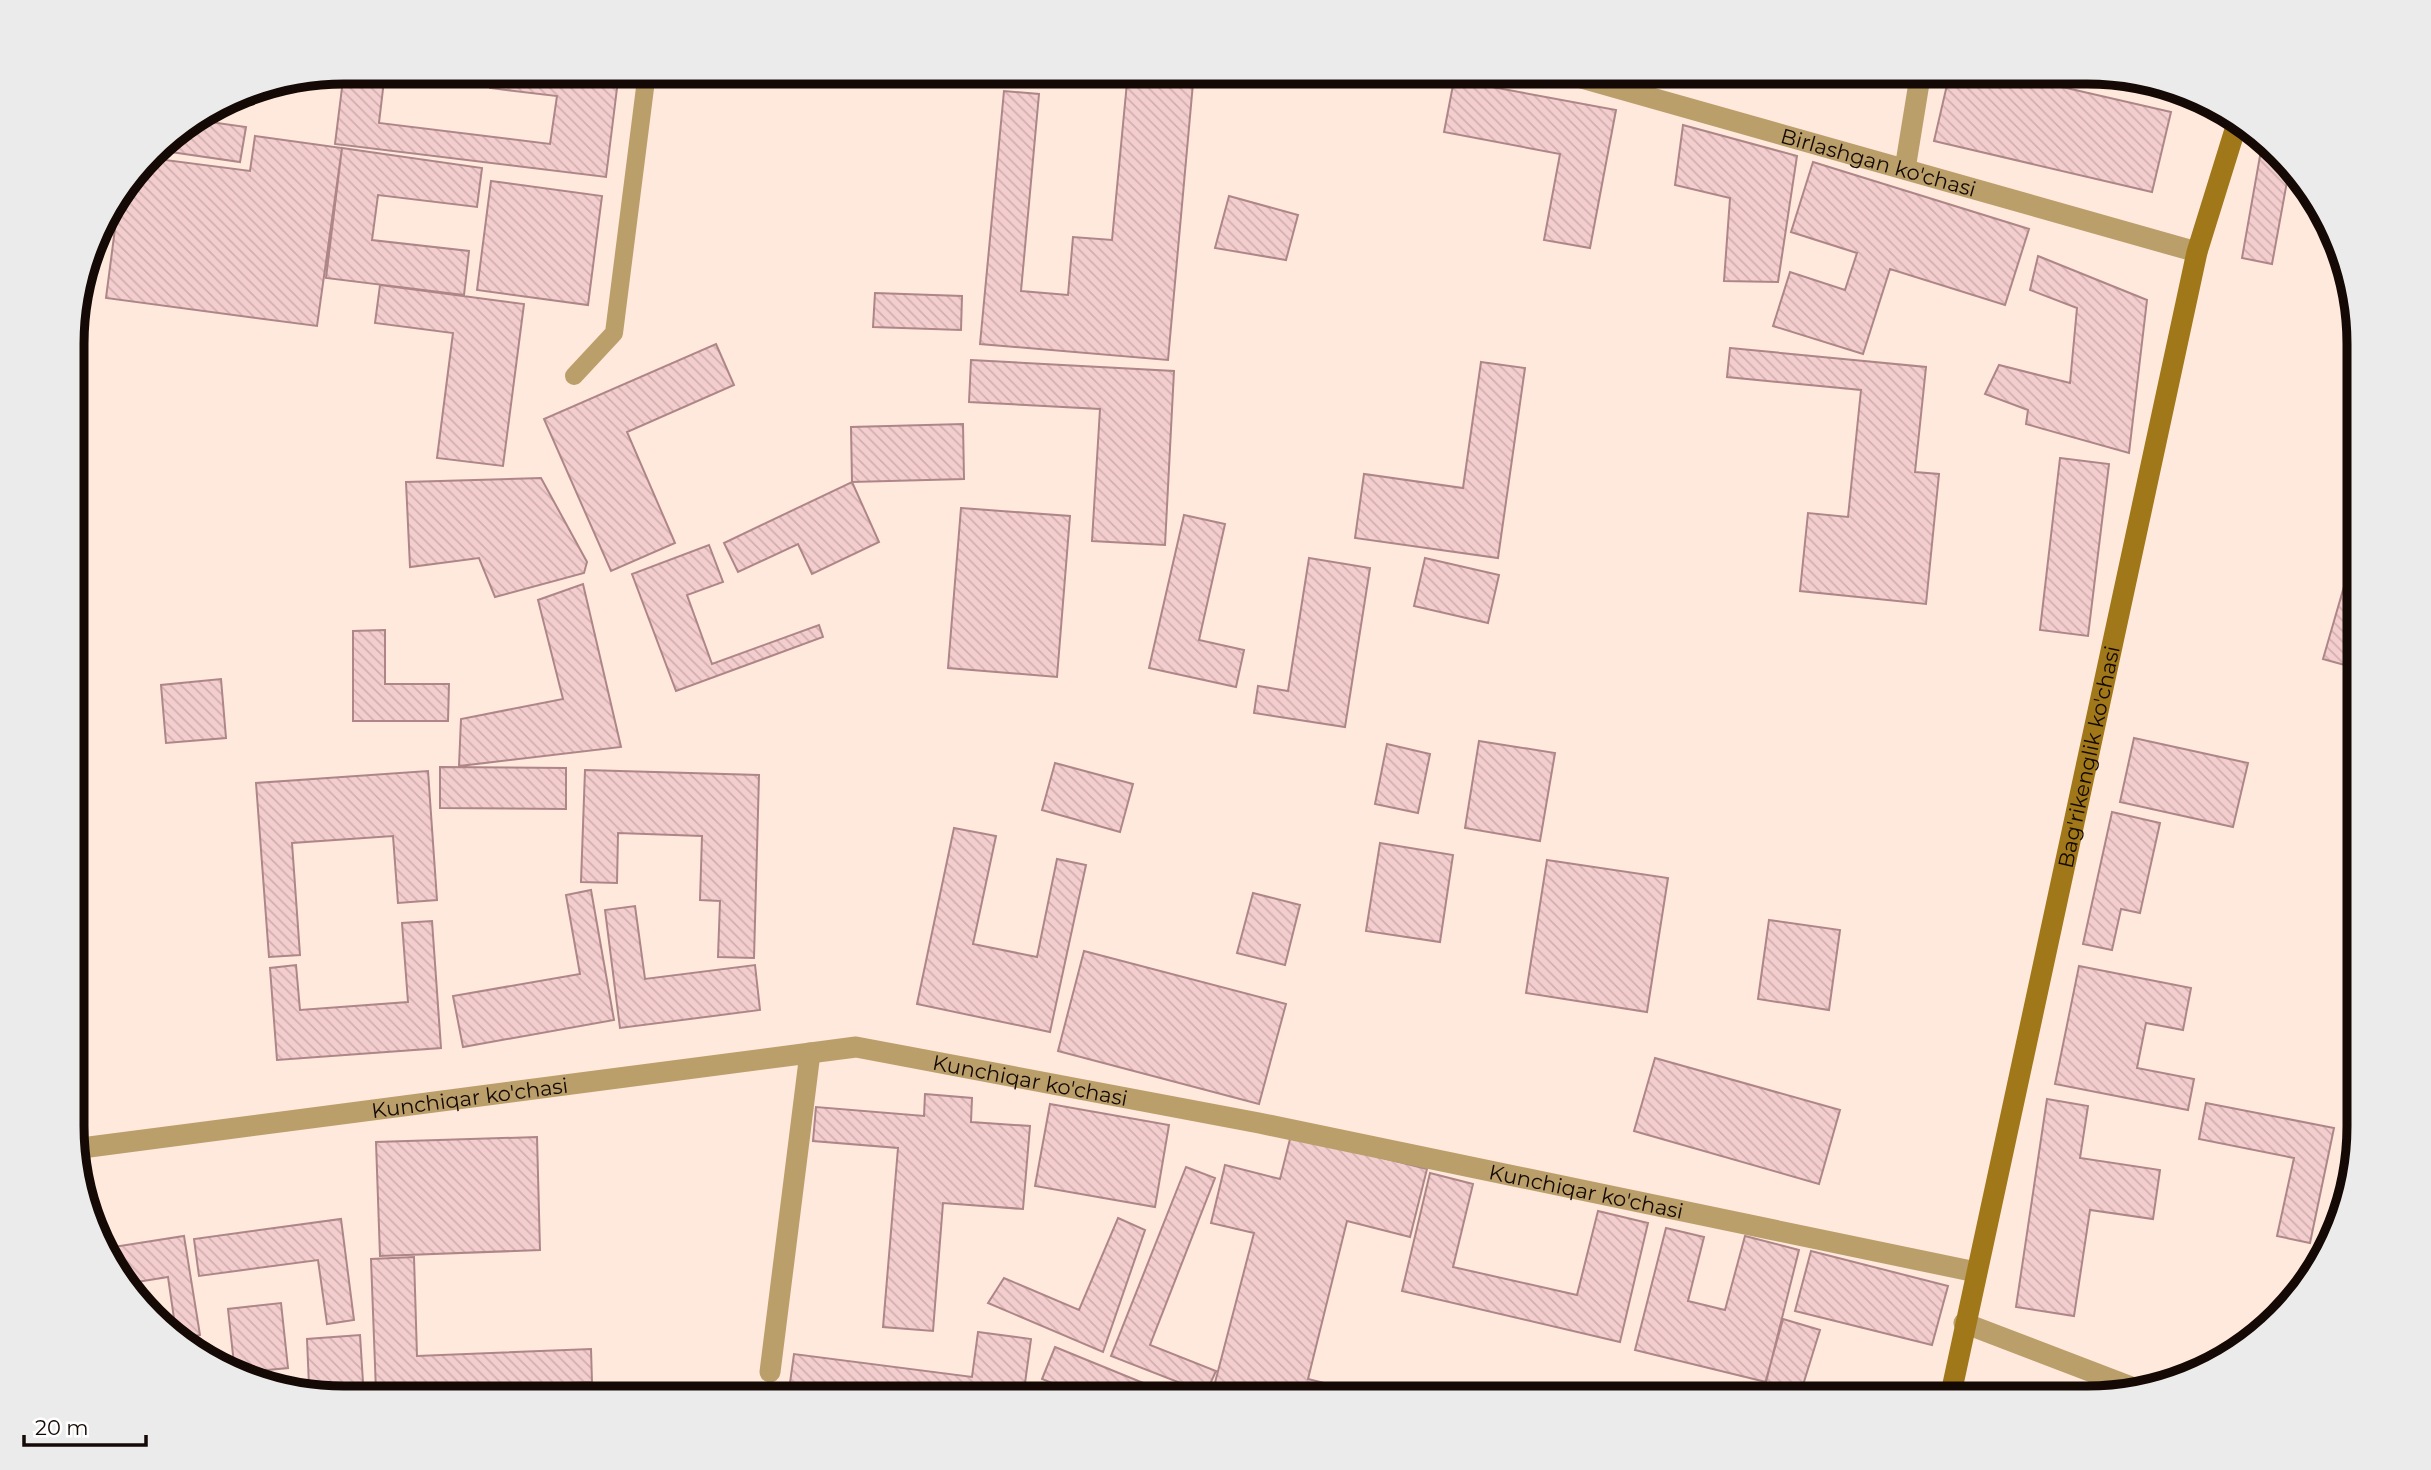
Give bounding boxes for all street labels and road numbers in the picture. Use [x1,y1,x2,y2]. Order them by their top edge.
street label: Birlashgan ko'chasi [1778,123,1979,201]
street label: Bag'rikenglik ko'chasi [2052,643,2124,870]
street label: Kunchiqar ko'chasi [931,1049,1130,1111]
street label: Kunchiqar ko'chasi [370,1072,569,1123]
street label: Kunchiqar ko'chasi [1487,1159,1686,1223]

